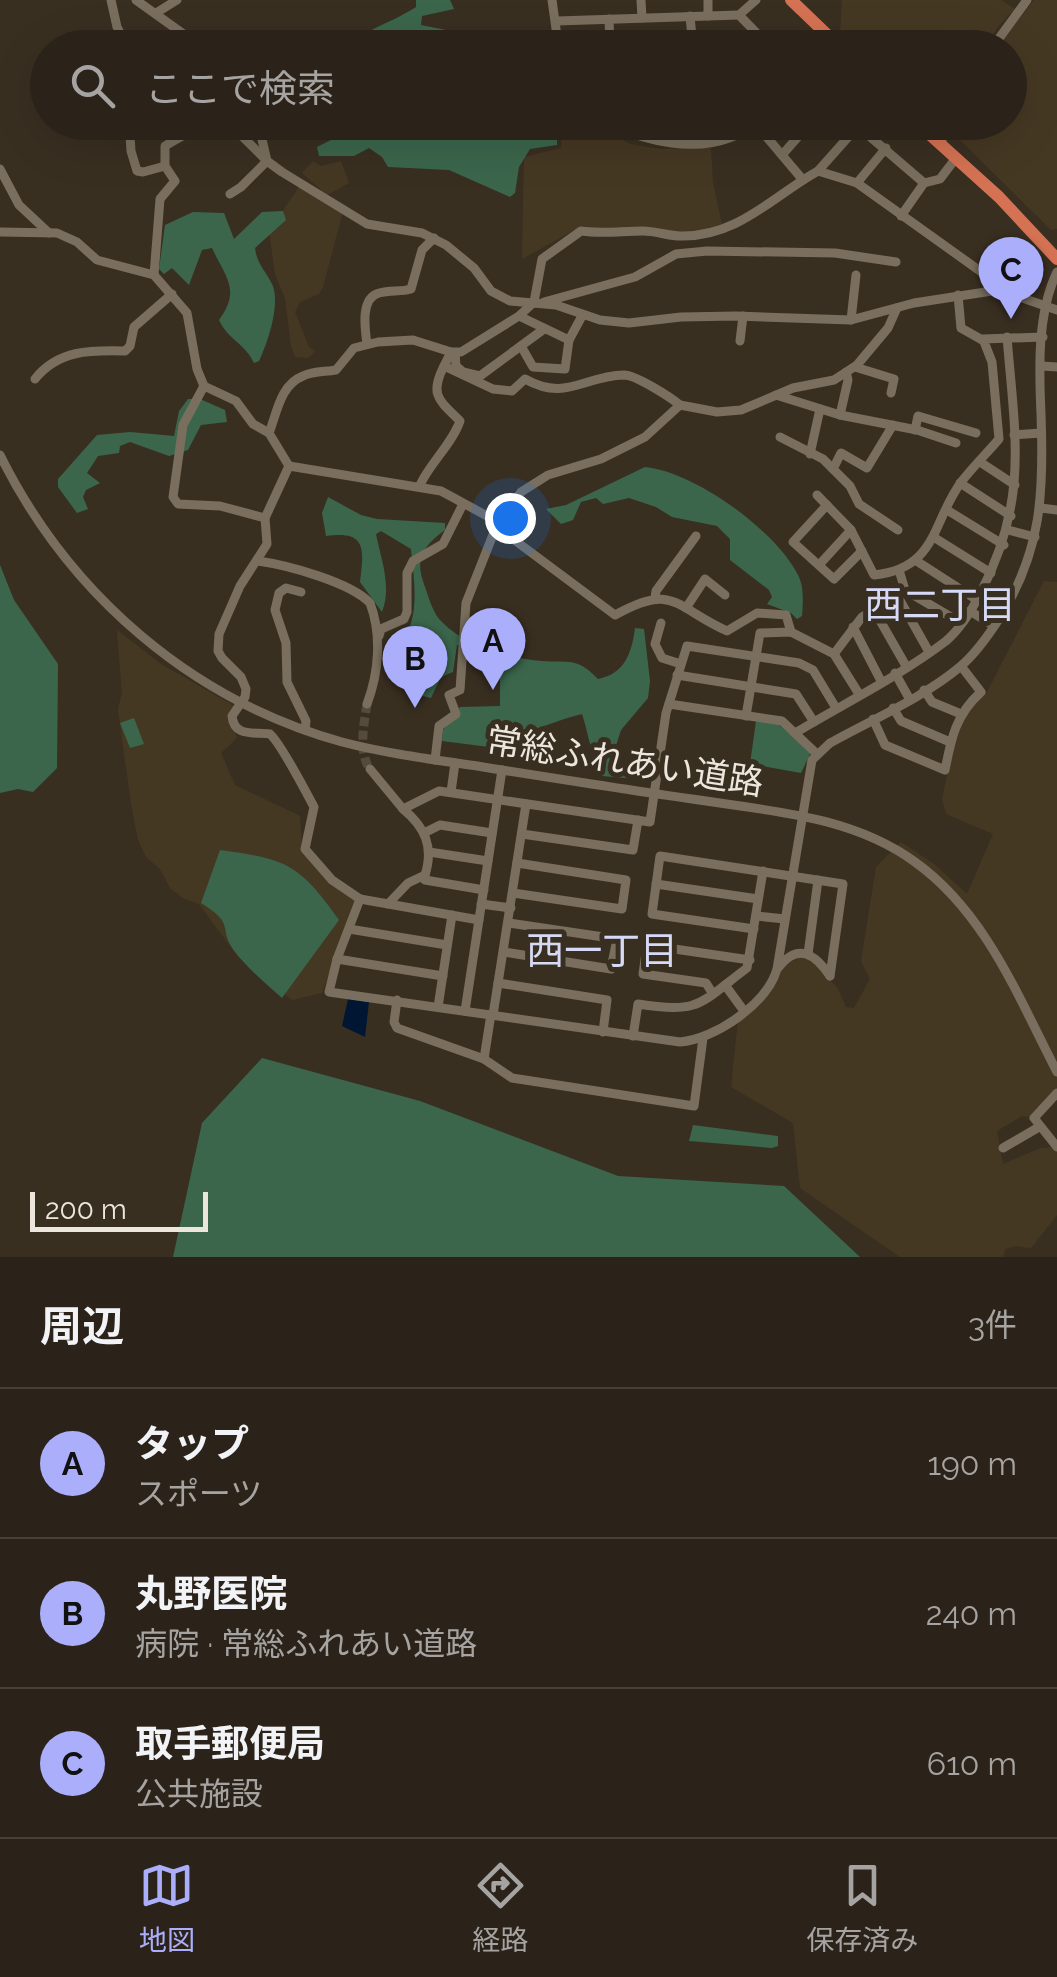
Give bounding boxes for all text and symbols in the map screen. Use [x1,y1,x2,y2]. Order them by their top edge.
search box [30,30,1027,140]
icon: search [65,58,120,113]
text: ここで検索 [145,66,335,111]
pin: C [978,236,1044,319]
your location [485,493,536,544]
district label: 西二丁目 [864,582,1016,627]
pin: A [460,608,526,690]
pin: B [382,626,448,708]
street label: 常総ふれあい道路 [484,719,766,803]
district label: 西一丁目 [526,928,678,973]
scale bar [30,1187,208,1232]
text: 200 m [45,1193,127,1226]
text: 周辺 [40,1302,124,1351]
text: 3件 [968,1306,1017,1343]
text: タップ [135,1421,249,1466]
text: A [62,1445,83,1482]
text: 190 m [927,1445,1017,1482]
text: スポーツ [135,1475,262,1512]
text: 丸野医院 [135,1571,287,1616]
text: B [62,1595,83,1632]
text: 240 m [926,1595,1017,1632]
text: 病院 · 常総ふれあい道路 [135,1625,477,1662]
text: 取手郵便局 [135,1721,325,1766]
text: C [62,1745,83,1782]
text: 610 m [927,1745,1017,1782]
text: 公共施設 [135,1775,263,1812]
tab: 地図 [139,1858,195,1958]
tab: 経路 [472,1858,528,1958]
tab: 保存済み [806,1858,918,1958]

